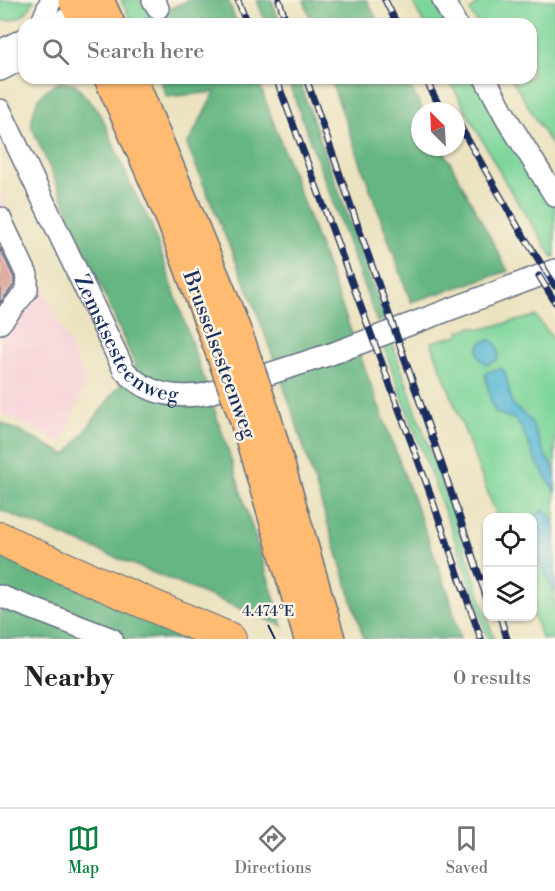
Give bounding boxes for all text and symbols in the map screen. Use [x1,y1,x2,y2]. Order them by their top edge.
search box [18,18,537,84]
icon: search [39,35,72,68]
text: Search here [87,38,204,65]
north arrow [411,102,465,156]
street label: Brusselsesteenweg [176,266,262,443]
street label: Zemstsesteenweg [68,271,180,409]
map controls [483,513,537,621]
button: locate [483,513,537,567]
button: layers [483,567,537,621]
text: 4.474°E [242,602,294,621]
text: Nearby [24,662,114,694]
text: 0 results [453,666,531,691]
tab: Map [67,822,100,878]
tab: Directions [234,822,312,878]
tab: Saved [446,822,488,878]

